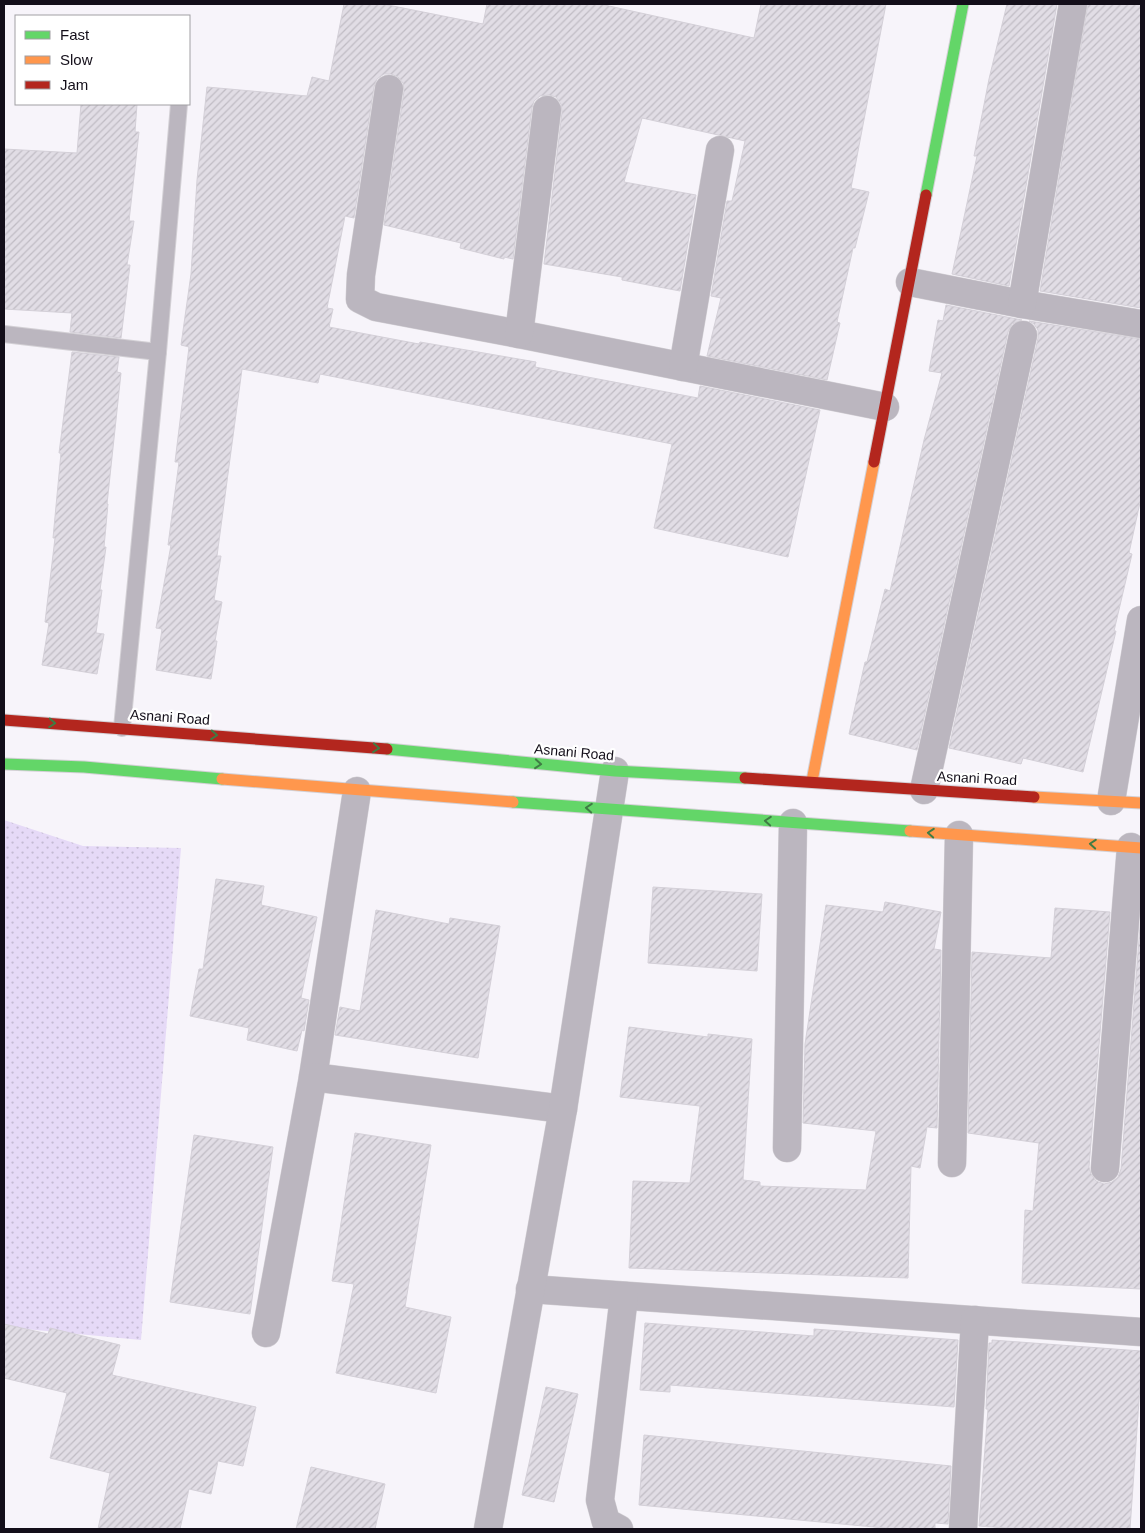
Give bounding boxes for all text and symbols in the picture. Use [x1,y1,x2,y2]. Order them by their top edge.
legend [15,15,190,105]
text: Fast [60,26,90,43]
text: Slow [60,51,93,68]
text: Jam [60,76,88,93]
street label: Asnani Road [129,706,211,728]
one-way arrow [49,718,57,729]
one-way arrow [211,729,219,740]
street label: Asnani Road [533,741,615,763]
one-way arrow [373,742,381,753]
one-way arrow [534,758,542,769]
street label: Asnani Road [937,768,1017,788]
one-way arrow [585,803,593,814]
one-way arrow [764,816,772,827]
one-way arrow [926,827,934,838]
one-way arrow [1088,839,1096,850]

